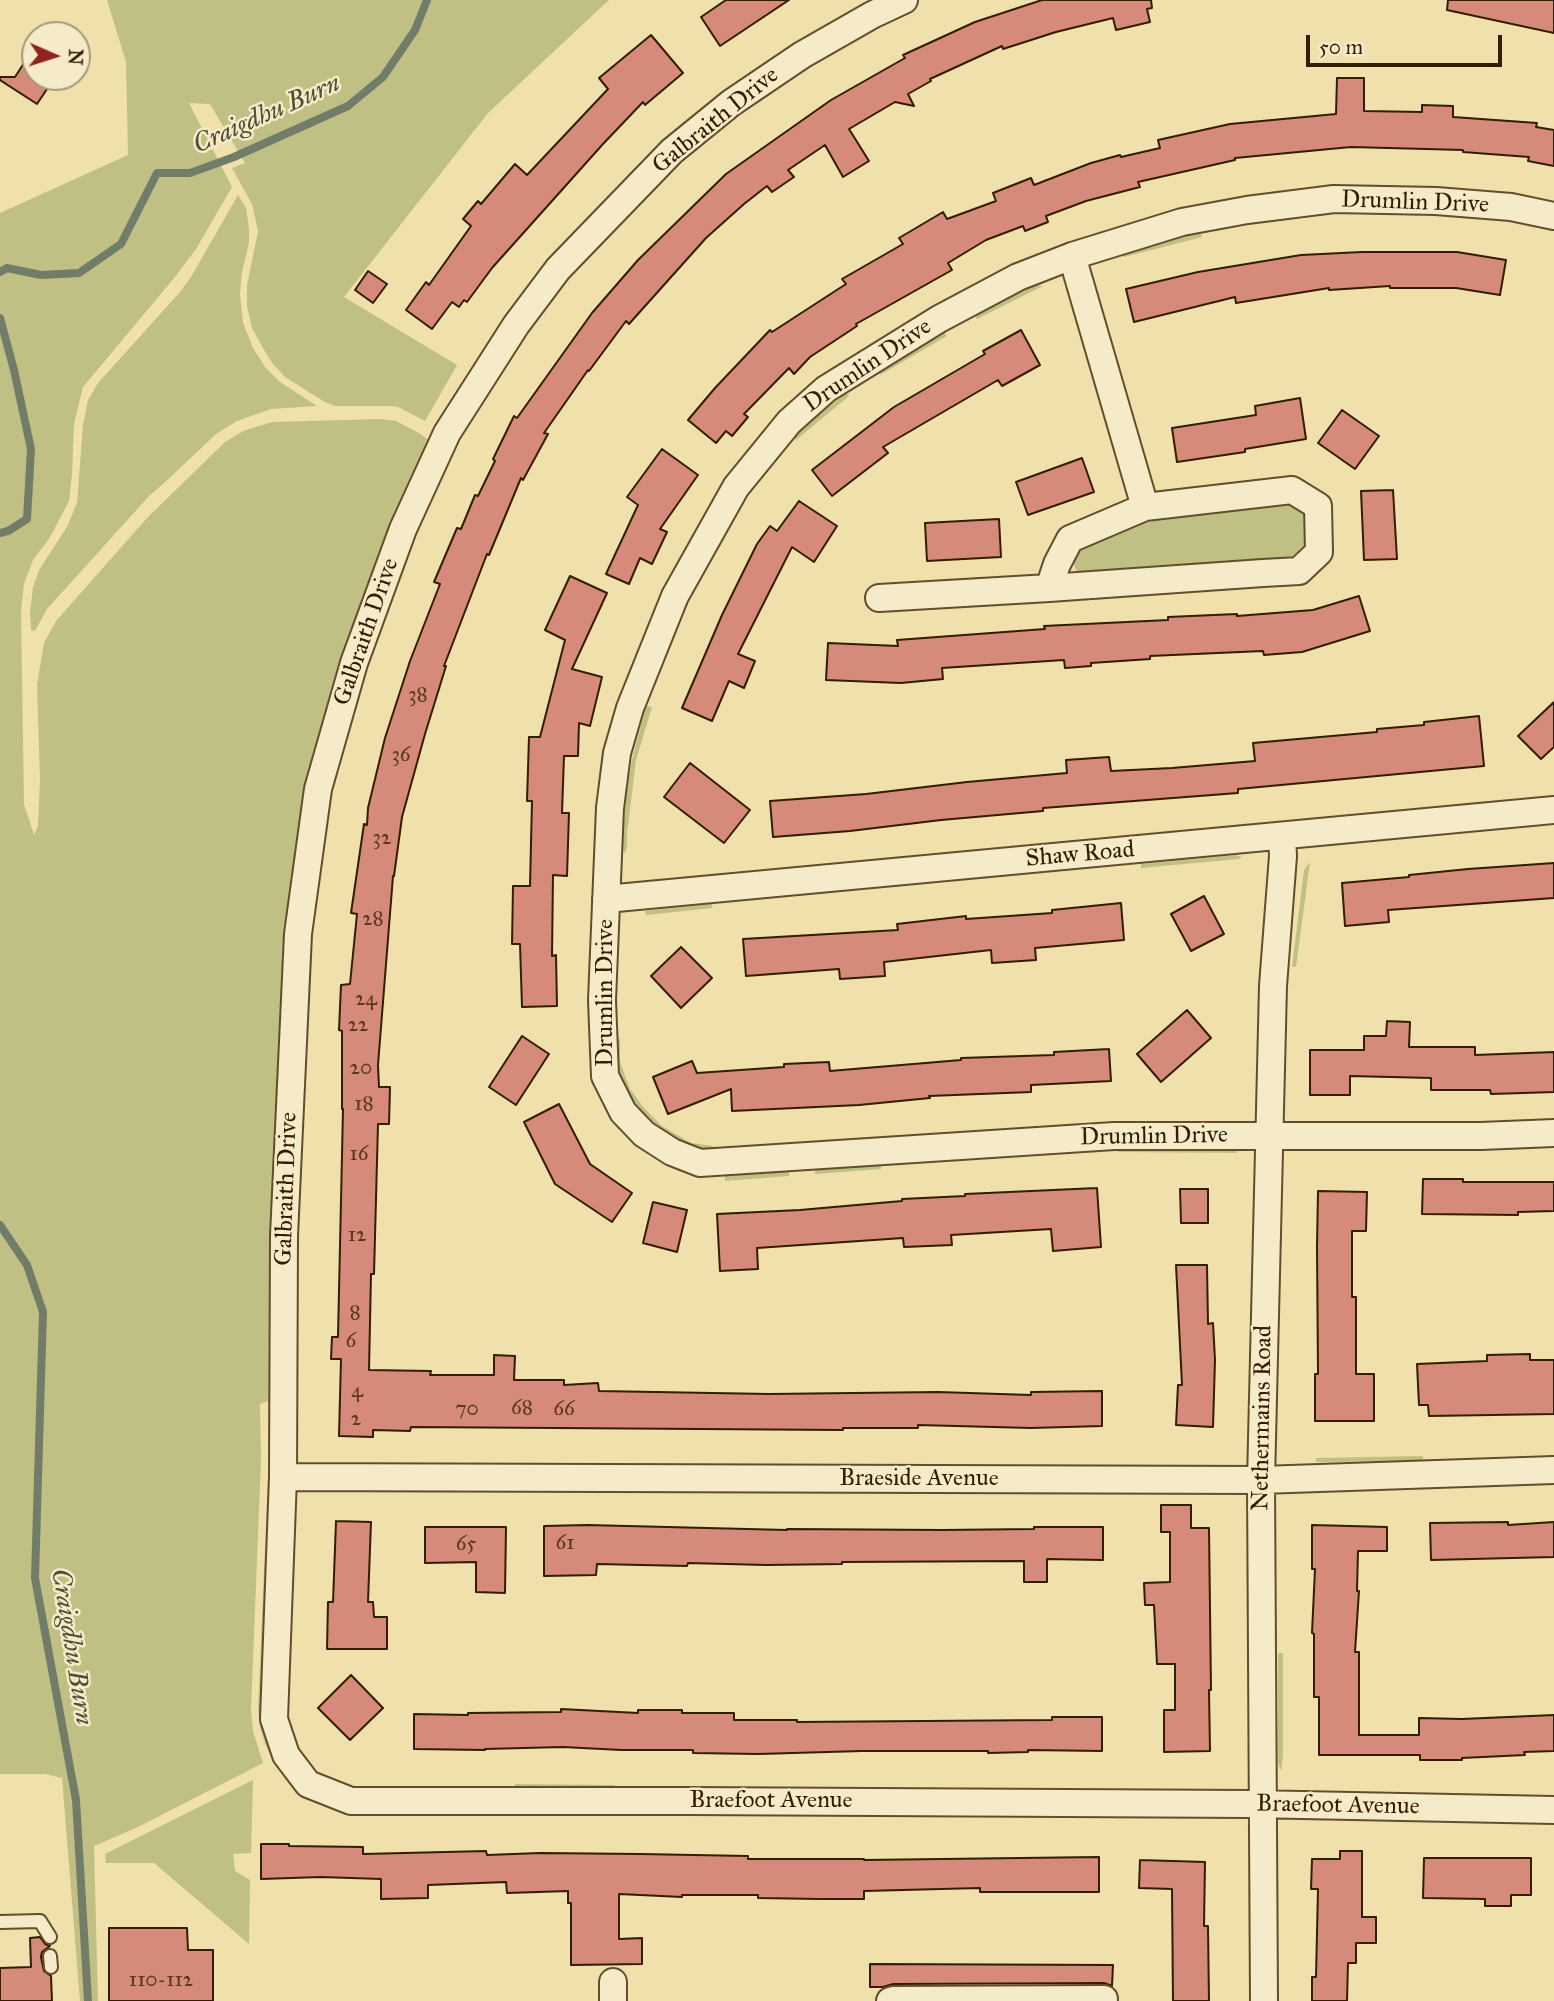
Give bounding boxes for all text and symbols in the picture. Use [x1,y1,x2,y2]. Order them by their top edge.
north arrow [21,21,91,91]
scale bar [1309,21,1505,65]
text: 50 m [1319,34,1363,60]
text: N [64,48,87,66]
street label: Galbraith Drive [647,61,785,181]
water label: Craigdhu Burn [189,69,345,161]
street label: Drumlin Drive [1341,186,1489,220]
street label: Drumlin Drive [799,313,937,419]
street label: Galbraith Drive [328,555,406,709]
house number: 38 [408,683,428,709]
house number: 36 [391,743,411,769]
house number: 32 [373,826,391,852]
street label: Shaw Road [1024,836,1136,874]
house number: 28 [362,907,384,933]
street label: Drumlin Drive [592,919,620,1067]
house number: 24 [355,987,377,1013]
house number: 22 [348,1013,368,1039]
house number: 20 [350,1056,372,1082]
house number: 18 [354,1092,374,1118]
street label: Galbraith Drive [270,1112,304,1266]
street label: Drumlin Drive [1080,1121,1228,1153]
house number: 16 [349,1142,369,1168]
house number: 12 [348,1223,366,1249]
house number: 8 [349,1301,361,1327]
street label: Nethermains Road [1247,1325,1279,1511]
house number: 6 [346,1329,356,1355]
house number: 4 [351,1379,363,1405]
house number: 68 [511,1396,533,1422]
house number: 70 [455,1397,479,1423]
house number: 66 [553,1397,575,1423]
house number: 2 [351,1407,361,1433]
street label: Braeside Avenue [839,1465,999,1493]
house number: 61 [556,1531,574,1557]
house number: 65 [456,1532,476,1558]
water label: Craigdhu Burn [43,1567,99,1727]
street label: Braefoot Avenue [689,1787,853,1815]
street label: Braefoot Avenue [1256,1790,1420,1822]
house number: 110-112 [129,1968,193,1994]

